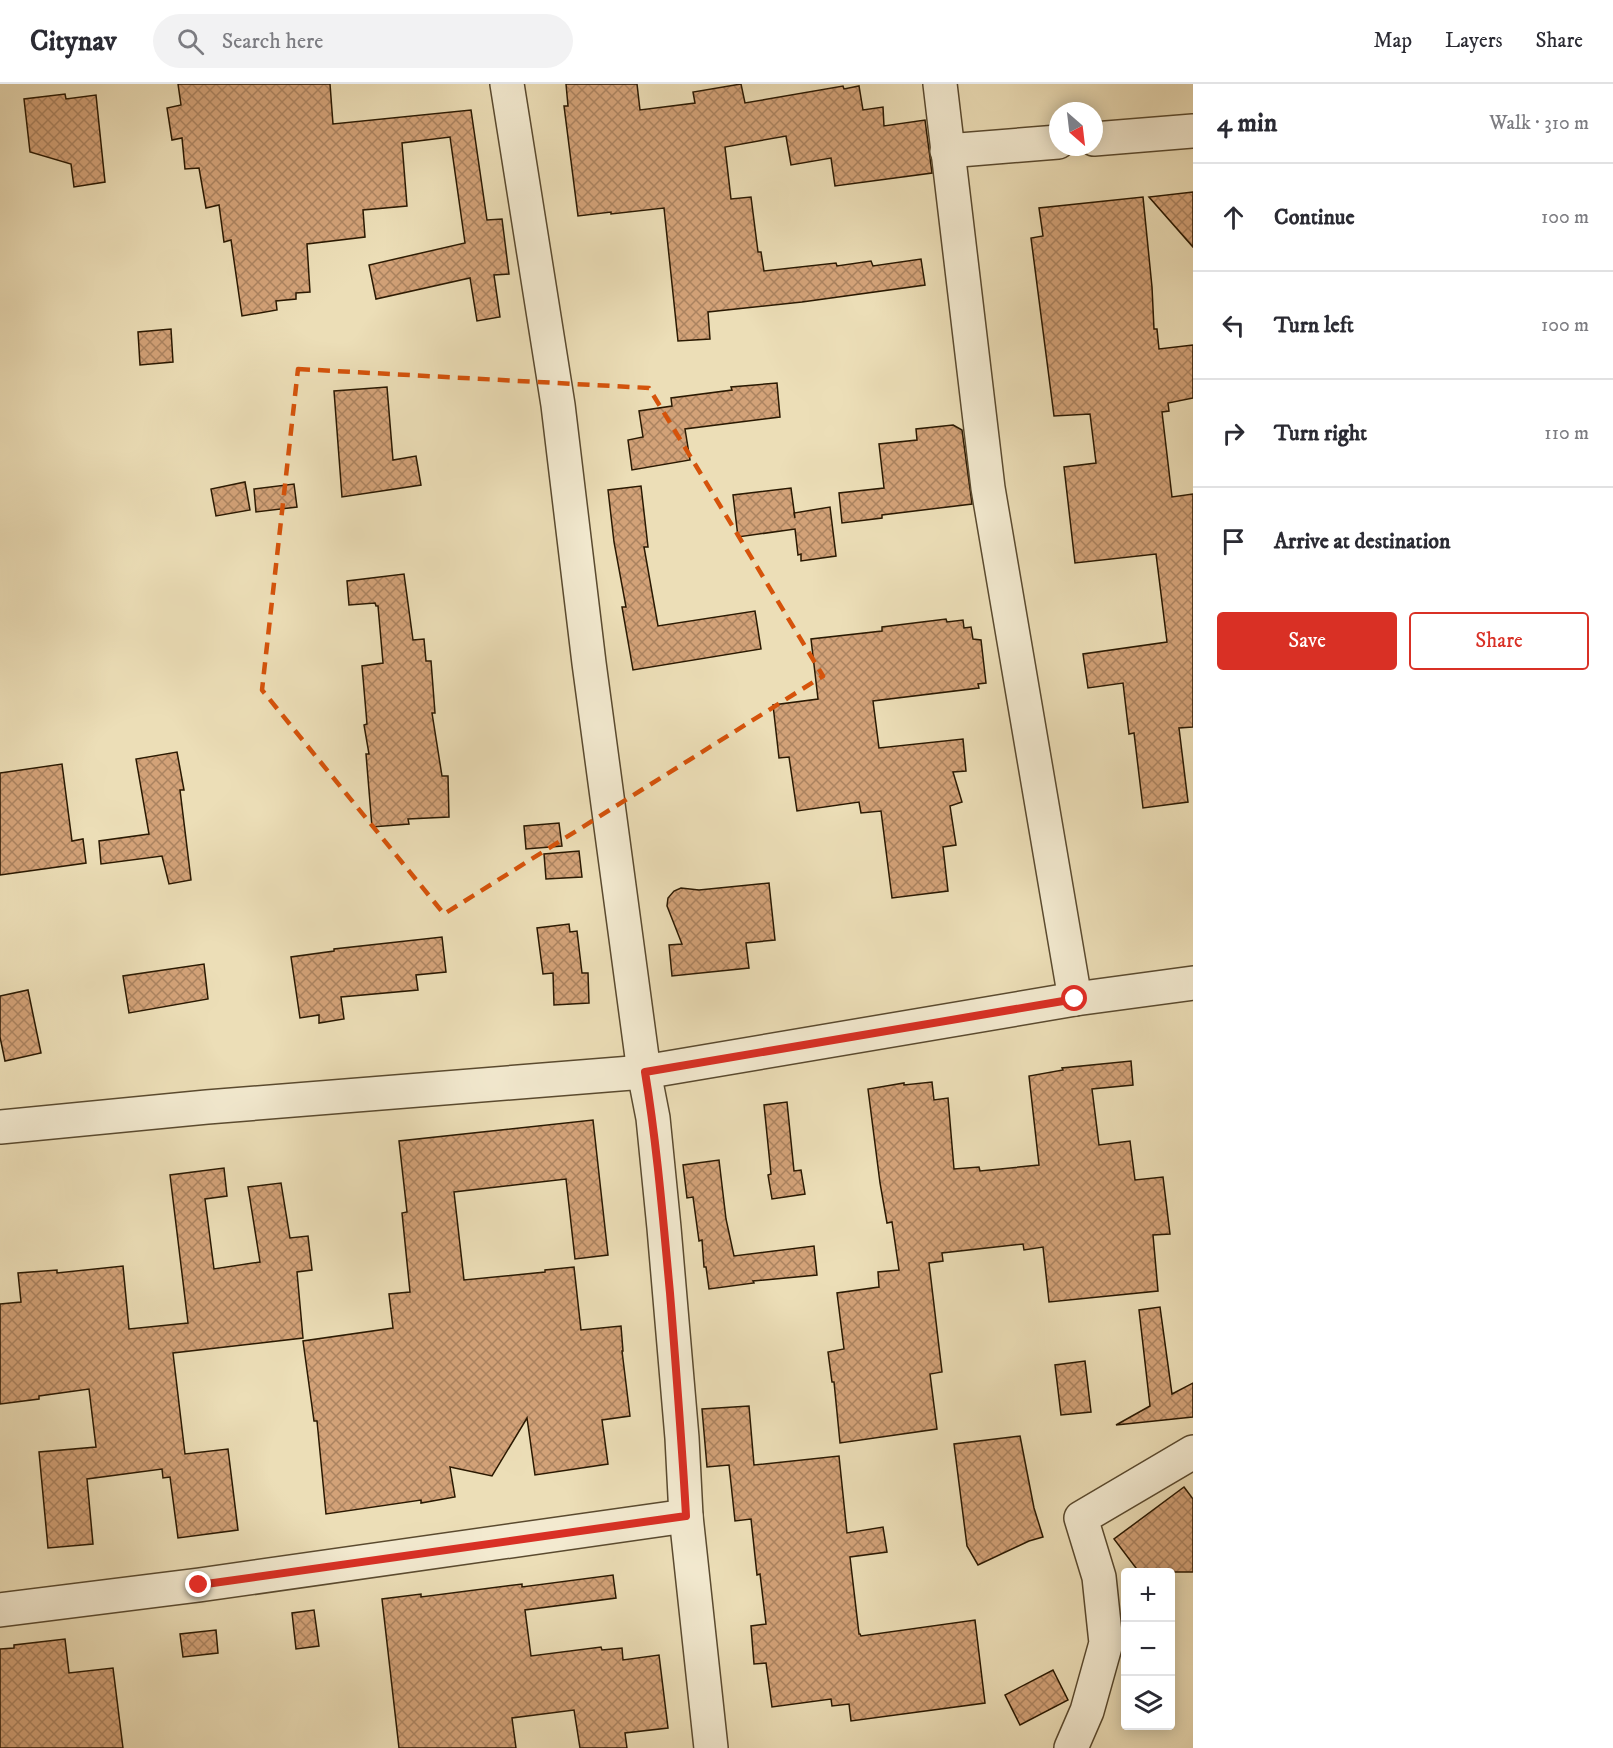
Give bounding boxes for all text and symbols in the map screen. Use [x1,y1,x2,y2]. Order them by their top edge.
search box [153,14,573,68]
text: Citynav [30,24,117,59]
icon: search [174,25,207,58]
text: Search here [222,28,323,55]
text: Map [1373,28,1412,54]
text: Layers [1445,28,1503,54]
text: Share [1536,28,1583,54]
north arrow [1049,102,1103,156]
text: 4 min [1217,107,1277,140]
text: Walk · 310 m [1489,111,1589,136]
icon: ahead [1217,201,1250,234]
text: Continue [1274,204,1355,231]
text: 100 m [1541,205,1589,230]
icon: left [1217,309,1250,342]
text: Turn left [1274,312,1354,339]
text: 100 m [1541,313,1589,338]
icon: right [1217,417,1250,450]
text: Turn right [1274,420,1367,447]
text: 110 m [1544,421,1589,446]
icon: arrive [1217,525,1250,558]
text: Arrive at destination [1274,528,1451,555]
button: Save [1217,612,1397,670]
button: Share [1409,612,1589,670]
route start [1061,985,1087,1011]
map controls [1121,1568,1175,1730]
button: + [1121,1568,1175,1622]
route end [185,1571,211,1597]
button: − [1121,1622,1175,1676]
button: layers [1121,1676,1175,1730]

